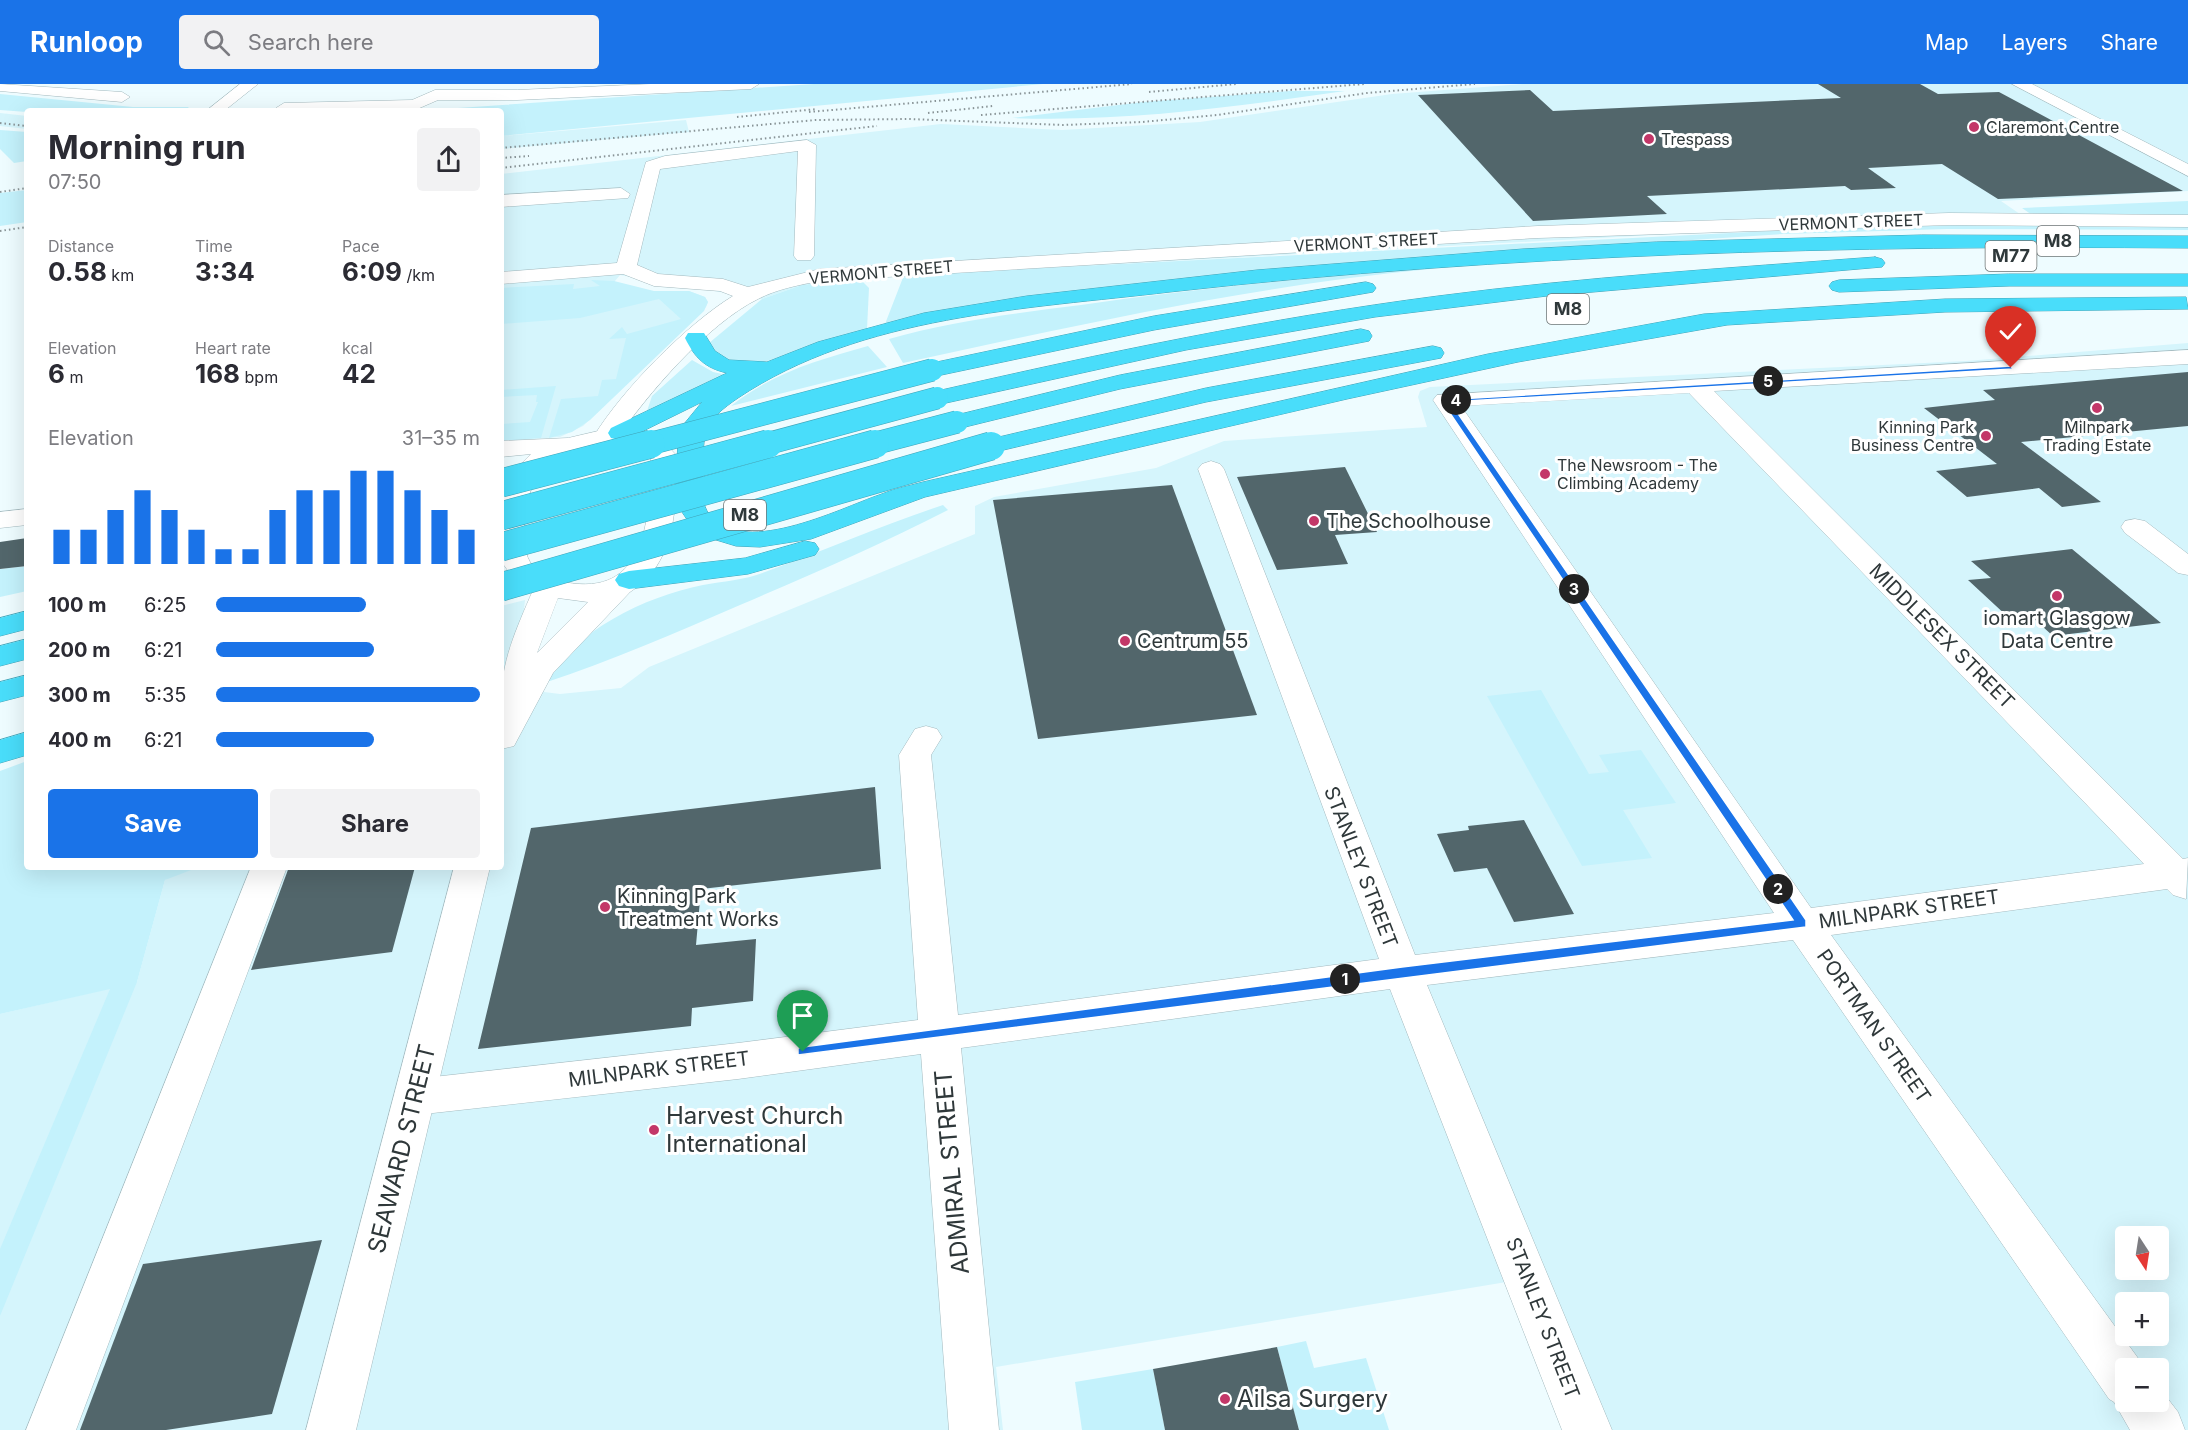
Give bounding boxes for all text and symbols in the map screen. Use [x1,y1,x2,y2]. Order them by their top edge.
search box [179,15,599,69]
text: Runloop [30,25,143,59]
icon: search [200,26,233,59]
text: Search here [248,29,374,55]
text: Map [1925,30,1969,55]
text: Layers [2002,30,2068,55]
text: Share [2101,30,2158,55]
place label: Claremont Centre [1986,117,2119,137]
marker: Claremont Centre [1967,120,1981,134]
text: Morning run [48,127,246,167]
button: share [417,128,480,191]
place label: Trespass [1661,129,1730,149]
marker: Trespass [1642,132,1656,146]
text: 07:50 [48,170,101,194]
street label: VERMONT STREET [1778,209,1924,235]
road number: M8 [2037,226,2079,256]
street label: VERMONT STREET [1293,228,1439,256]
text: Distance [48,236,114,256]
text: Time [195,236,233,256]
text: Pace [342,236,380,256]
road number: M77 [1986,241,2036,271]
text: 0.58 [48,256,107,287]
text: 3:34 [195,256,255,287]
text: 6:09 [342,256,402,287]
street label: VERMONT STREET [808,256,954,288]
text: km [107,265,134,285]
text: /km [402,265,435,285]
road number: M8 [1547,294,1589,324]
pin [1985,306,2036,368]
icon: check [1994,315,2027,348]
text: Elevation [48,338,117,358]
text: Heart rate [195,338,271,358]
text: kcal [342,338,373,358]
text: 6 [48,358,65,389]
text: 168 [195,358,240,389]
text: 42 [342,358,376,389]
pin: 5 [1753,366,1783,396]
text: m [65,367,83,387]
text: bpm [240,367,278,387]
text: 5 [1763,371,1773,391]
pin: 4 [1441,385,1471,415]
text: 4 [1451,390,1461,410]
marker: Milnpark Trading Estate [2090,401,2104,415]
place label: Kinning Park Business Centre [1851,417,1974,455]
place label: Milnpark Trading Estate [2043,417,2151,455]
text: Elevation [48,426,134,450]
text: 31–35 m [402,426,480,450]
marker: Kinning Park Business Centre [1979,429,1993,443]
place label: The Newsroom - The Climbing Academy [1557,455,1718,493]
marker: The Newsroom - The Climbing Academy [1538,467,1552,481]
road number: M8 [724,500,766,530]
place label: The Schoolhouse [1326,509,1491,533]
marker: The Schoolhouse [1307,514,1321,528]
street label: MIDDLESEX STREET [1864,558,2020,714]
pin: 3 [1559,574,1589,604]
text: 3 [1569,579,1579,599]
marker: iomart Glasgow Data Centre [2050,589,2064,603]
text: 100 m [48,593,107,617]
text: 6:25 [144,593,187,617]
place label: iomart Glasgow Data Centre [1983,606,2131,653]
place label: Centrum 55 [1137,629,1248,653]
marker: Centrum 55 [1118,634,1132,648]
text: 200 m [48,638,111,662]
text: 6:21 [144,638,183,662]
text: 300 m [48,683,111,707]
text: 5:35 [144,683,186,707]
text: 400 m [48,728,112,752]
text: 6:21 [144,728,183,752]
street label: STANLEY STREET [1319,783,1403,951]
button: Save [48,789,258,858]
button: Share [270,789,480,858]
pin: 2 [1763,874,1793,904]
text: 2 [1773,879,1783,899]
place label: Kinning Park Treatment Works [617,884,779,931]
street label: MILNPARK STREET [1817,884,2001,934]
marker: Kinning Park Treatment Works [598,900,612,914]
street label: PORTMAN STREET [1812,945,1936,1107]
pin: 1 [1330,964,1360,994]
text: 1 [1342,969,1348,989]
pin [777,990,828,1052]
icon: arrive [786,999,819,1032]
street label: SEAWARD STREET [362,1042,441,1256]
street label: MILNPARK STREET [567,1046,751,1092]
street label: ADMIRAL STREET [928,1069,975,1275]
place label: Harvest Church International [666,1101,843,1158]
marker: Harvest Church International [647,1123,661,1137]
north arrow [2115,1226,2169,1280]
map controls [2115,1226,2169,1412]
street label: STANLEY STREET [1501,1234,1585,1402]
button: + [2115,1292,2169,1346]
button: − [2115,1358,2169,1412]
place label: Ailsa Surgery [1237,1384,1388,1413]
marker: Ailsa Surgery [1218,1392,1232,1406]

